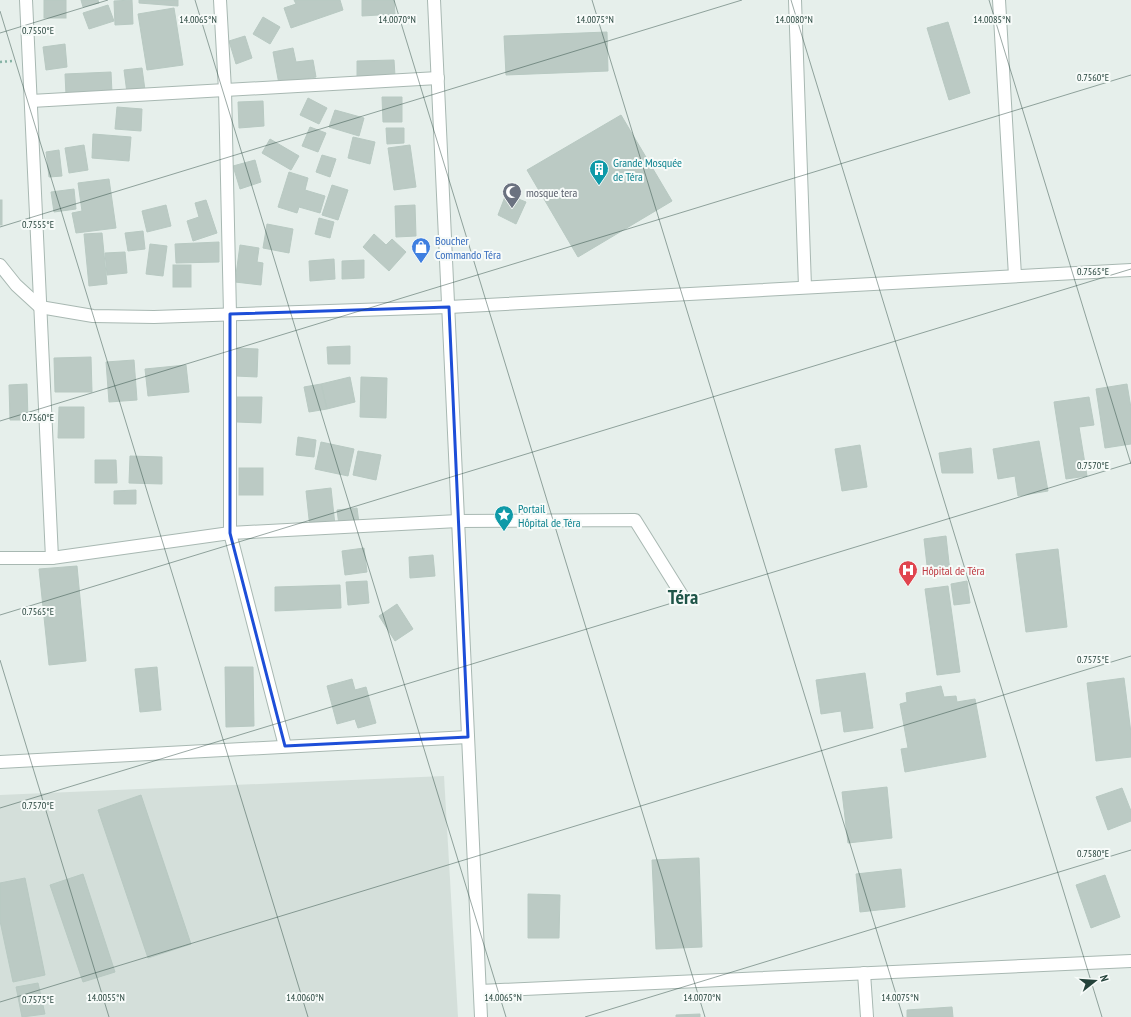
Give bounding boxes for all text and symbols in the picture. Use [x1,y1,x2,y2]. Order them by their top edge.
text: 14.0065°N [179,13,217,26]
text: 14.0070°N [378,13,416,26]
text: 14.0075°N [576,13,614,26]
text: 14.0080°N [775,13,813,26]
text: 14.0085°N [973,13,1011,26]
text: 0.7550°E [22,24,54,37]
text: 0.7560°E [1077,71,1109,84]
place label: Grande Mosquée de Téra [613,155,682,184]
building icon: Grande Mosquée de Téra [588,158,610,186]
mosque icon: mosque tera [501,181,523,209]
place label: mosque tera [526,185,577,200]
text: 0.7555°E [22,218,54,231]
place label: Boucher Commando Téra [435,233,501,262]
shop icon: Boucher Commando Téra [410,236,432,264]
text: 0.7565°E [1077,265,1109,278]
text: 0.7560°E [22,411,54,424]
text: 0.7570°E [1077,459,1109,472]
place label: Portail Hôpital de Téra [518,501,581,530]
place icon: Portail Hôpital de Téra [493,504,515,532]
hospital icon: Hôpital de Téra [897,559,919,587]
place label: Hôpital de Téra [922,563,985,578]
district label: Téra [668,584,698,610]
text: 0.7565°E [22,605,54,618]
text: 0.7575°E [1077,653,1109,666]
text: 0.7570°E [22,799,54,812]
text: 0.7580°E [1077,847,1109,860]
north arrow [1075,961,1115,1001]
text: N [1097,973,1112,983]
text: 14.0055°N [87,991,125,1004]
text: 14.0060°N [286,991,324,1004]
text: 14.0065°N [484,991,522,1004]
text: 14.0070°N [683,991,721,1004]
text: 14.0075°N [881,991,919,1004]
text: 0.7575°E [22,993,54,1006]

